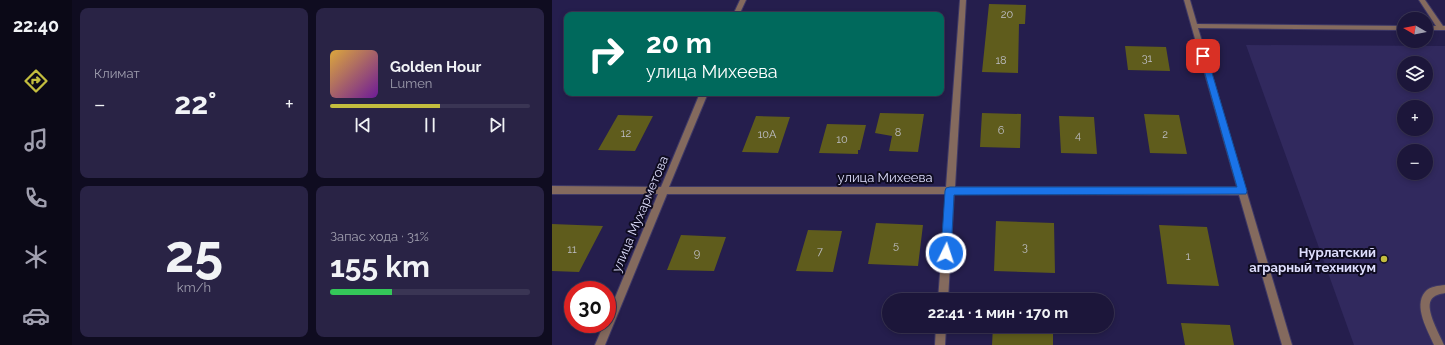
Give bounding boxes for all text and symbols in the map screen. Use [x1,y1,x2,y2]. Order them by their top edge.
house number: 20 [1001,8,1013,21]
north arrow [1397,12,1433,48]
map controls [1397,12,1433,180]
text: 22:40 [13,15,59,36]
text: 20 m [646,27,712,60]
icon: right [580,28,632,80]
pin [1186,39,1220,73]
icon: arrive [1192,45,1214,67]
house number: 31 [1142,52,1153,65]
house number: 18 [995,54,1007,67]
button: layers [1397,56,1433,92]
text: Golden Hour [390,58,481,76]
text: улица Михеева [646,61,778,82]
text: Климат [94,66,140,81]
icon: directions [22,67,50,95]
text: Lumen [390,76,432,91]
text: 22° [174,86,216,121]
text: − [94,91,106,117]
text: + [285,91,294,117]
button: + [1397,100,1433,136]
icon: previous [352,114,374,136]
icon: pause [419,114,441,136]
icon: next [486,114,508,136]
house number: 6 [998,124,1005,137]
icon: music [22,126,50,154]
house number: 8 [895,126,901,139]
house number: 12 [621,127,631,140]
house number: 10А [758,128,777,141]
house number: 2 [1162,128,1168,141]
house number: 4 [1075,129,1081,142]
house number: 10 [836,133,848,146]
button: − [1397,144,1433,180]
street label: улица Мухарметова [609,154,671,274]
street label: улица Михеева [837,170,933,185]
icon: phone [22,184,50,212]
text: 25 [165,223,223,284]
text: Запас хода · 31% [330,229,429,244]
position arrow [925,232,967,274]
house number: 5 [893,239,899,252]
house number: 3 [1022,241,1028,254]
icon: climate [22,243,50,271]
house number: 11 [567,243,577,256]
house number: 7 [817,245,823,258]
place label: Нурлатский аграрный техникум [1249,245,1376,275]
house number: 9 [694,247,700,260]
text: 155 km [330,249,430,284]
house number: 1 [1186,250,1191,263]
marker: Нурлатский аграрный техникум [1379,254,1389,264]
text: km/h [177,280,211,295]
speed limit sign: 30 [564,281,616,333]
icon: car [22,302,50,330]
text: 22:41 · 1 мин · 170 m [928,304,1068,322]

